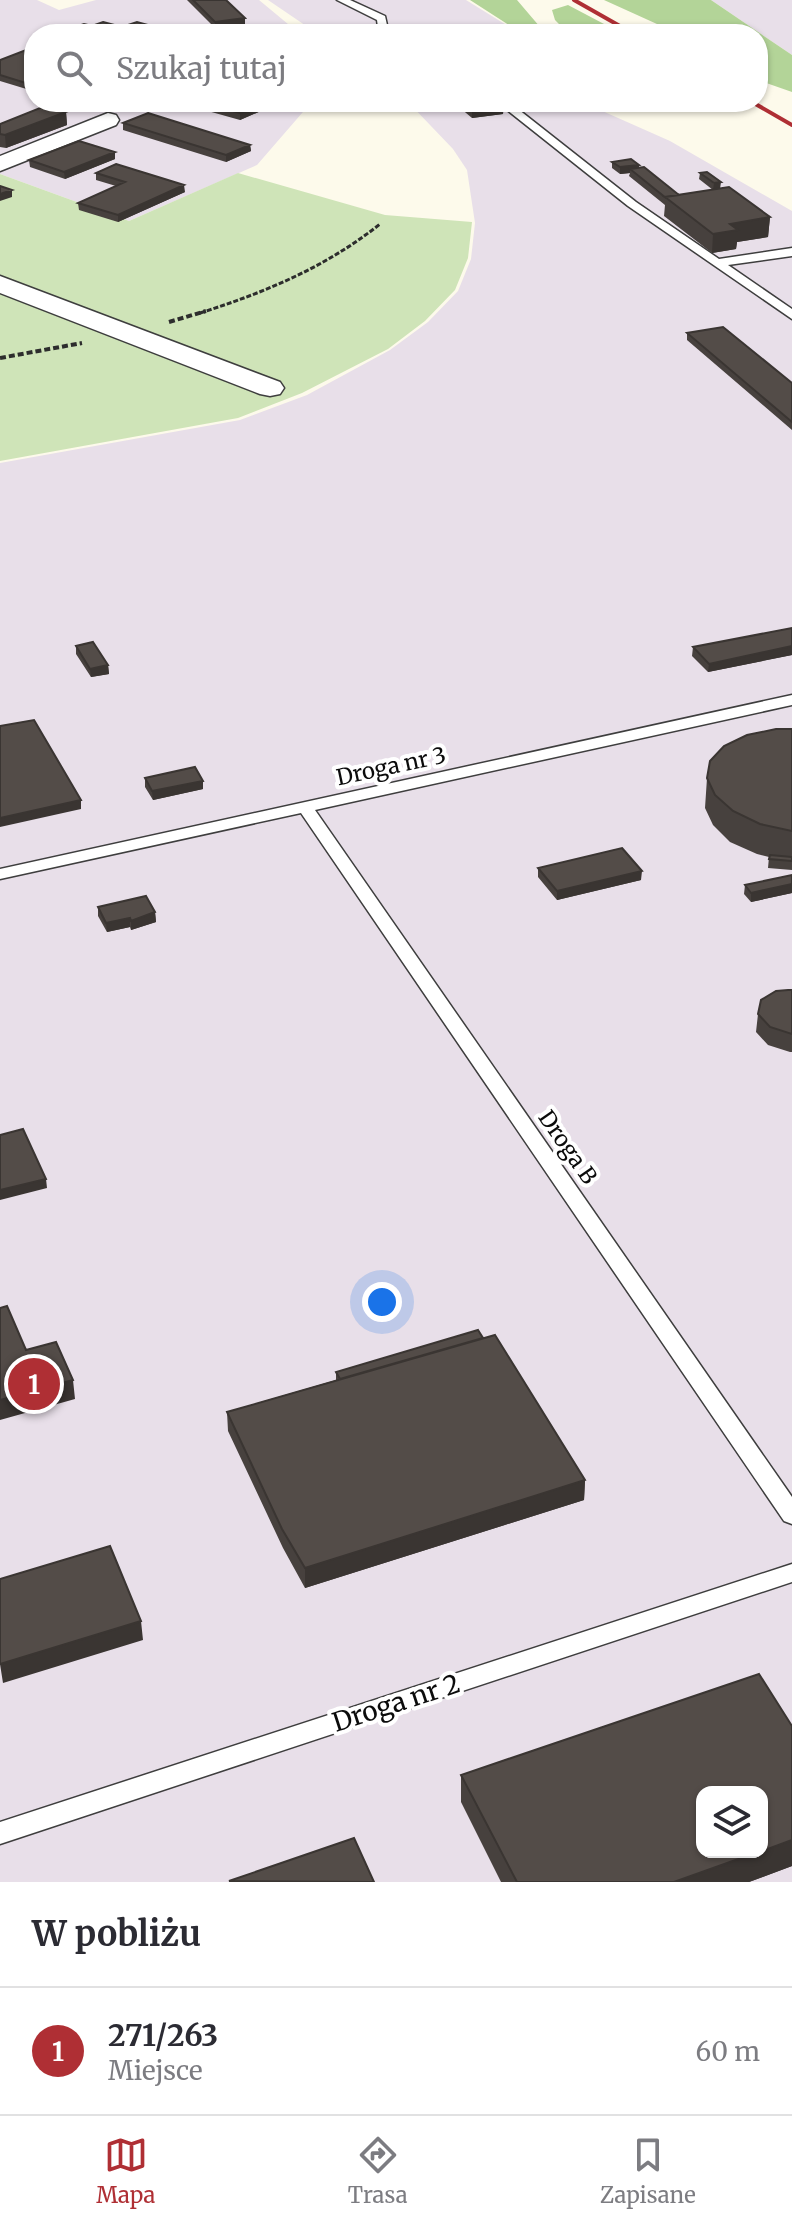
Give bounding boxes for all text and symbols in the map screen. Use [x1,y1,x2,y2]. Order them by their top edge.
search box [24,24,768,112]
icon: search [52,46,96,90]
text: Szukaj tutaj [116,49,287,87]
street label: Droga nr 3 [334,741,448,791]
street label: Droga B [532,1105,604,1190]
your location [362,1282,402,1322]
pin: 1 [8,1354,60,1414]
street label: Droga nr 2 [328,1666,464,1739]
map controls [696,1786,768,1858]
button: layers [696,1786,768,1858]
text: W pobliżu [32,1913,201,1955]
text: 271/263 [108,2016,218,2054]
text: 1 [52,2035,64,2068]
text: 60 m [696,2035,760,2068]
text: Miejsce [108,2054,202,2087]
tab: Mapa [96,2133,155,2209]
tab: Trasa [348,2133,407,2209]
tab: Zapisane [600,2133,696,2209]

